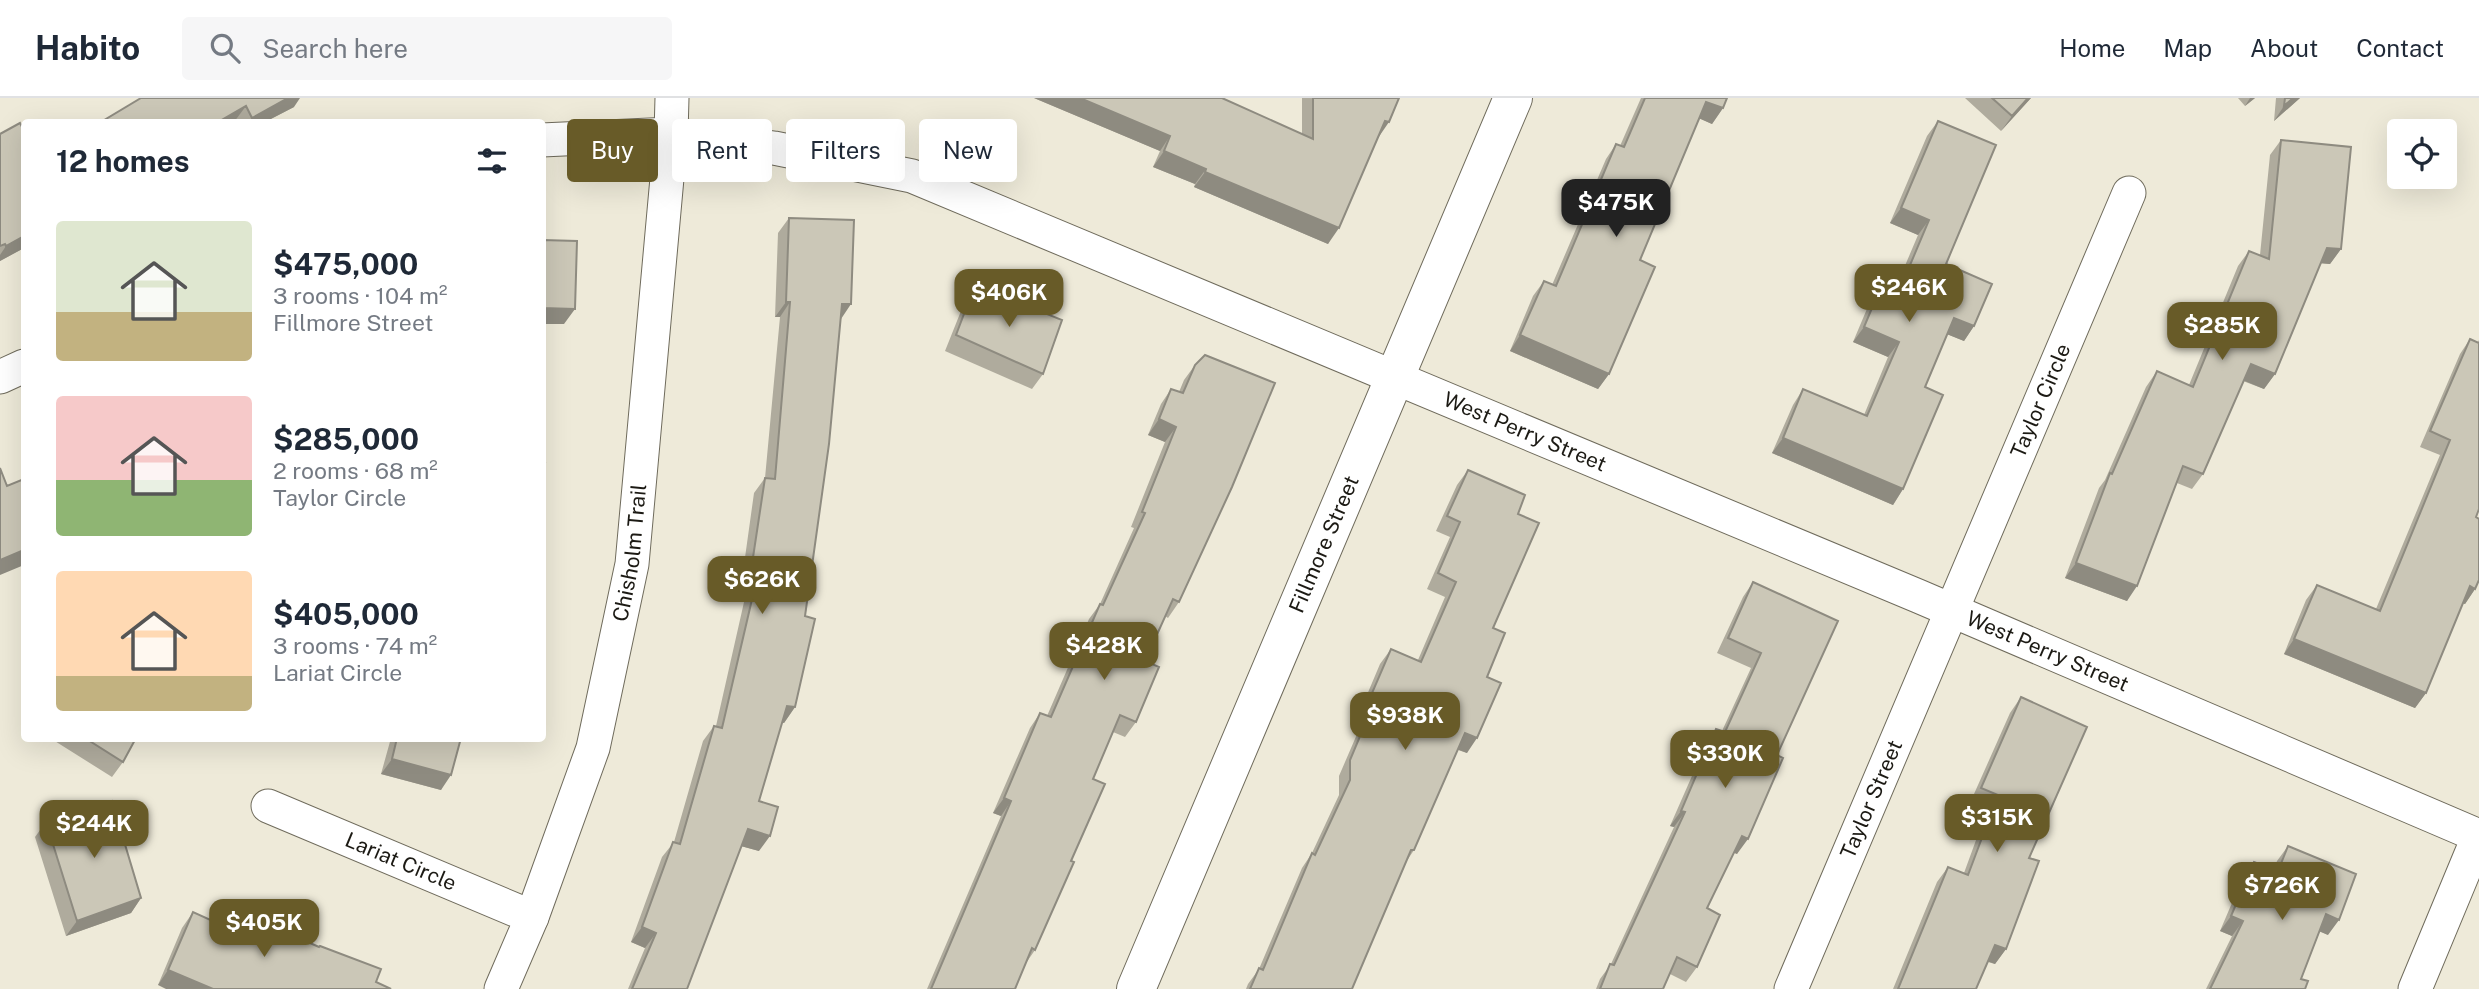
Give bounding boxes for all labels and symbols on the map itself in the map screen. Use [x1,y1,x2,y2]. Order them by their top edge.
pin: $475K [1567,180,1665,239]
pin: $246K [1860,264,1958,324]
pin: $406K [960,270,1058,329]
pin: $285K [2173,302,2271,362]
street label: Taylor Circle [2005,340,2076,462]
street label: West Perry Street [1440,386,1610,476]
street label: Fillmore Street [1284,472,1364,616]
street label: Chisholm Trail [607,483,651,624]
pin: $626K [713,556,811,616]
street label: West Perry Street [1963,605,2133,697]
pin: $428K [1055,622,1153,682]
pin: $938K [1356,692,1454,752]
pin: $330K [1676,730,1774,790]
street label: Taylor Street [1835,736,1907,862]
pin: $315K [1948,794,2046,854]
pin: $244K [45,800,143,860]
street label: Lariat Circle [342,827,460,896]
pin: $726K [2233,862,2331,922]
pin: $405K [215,900,313,959]

